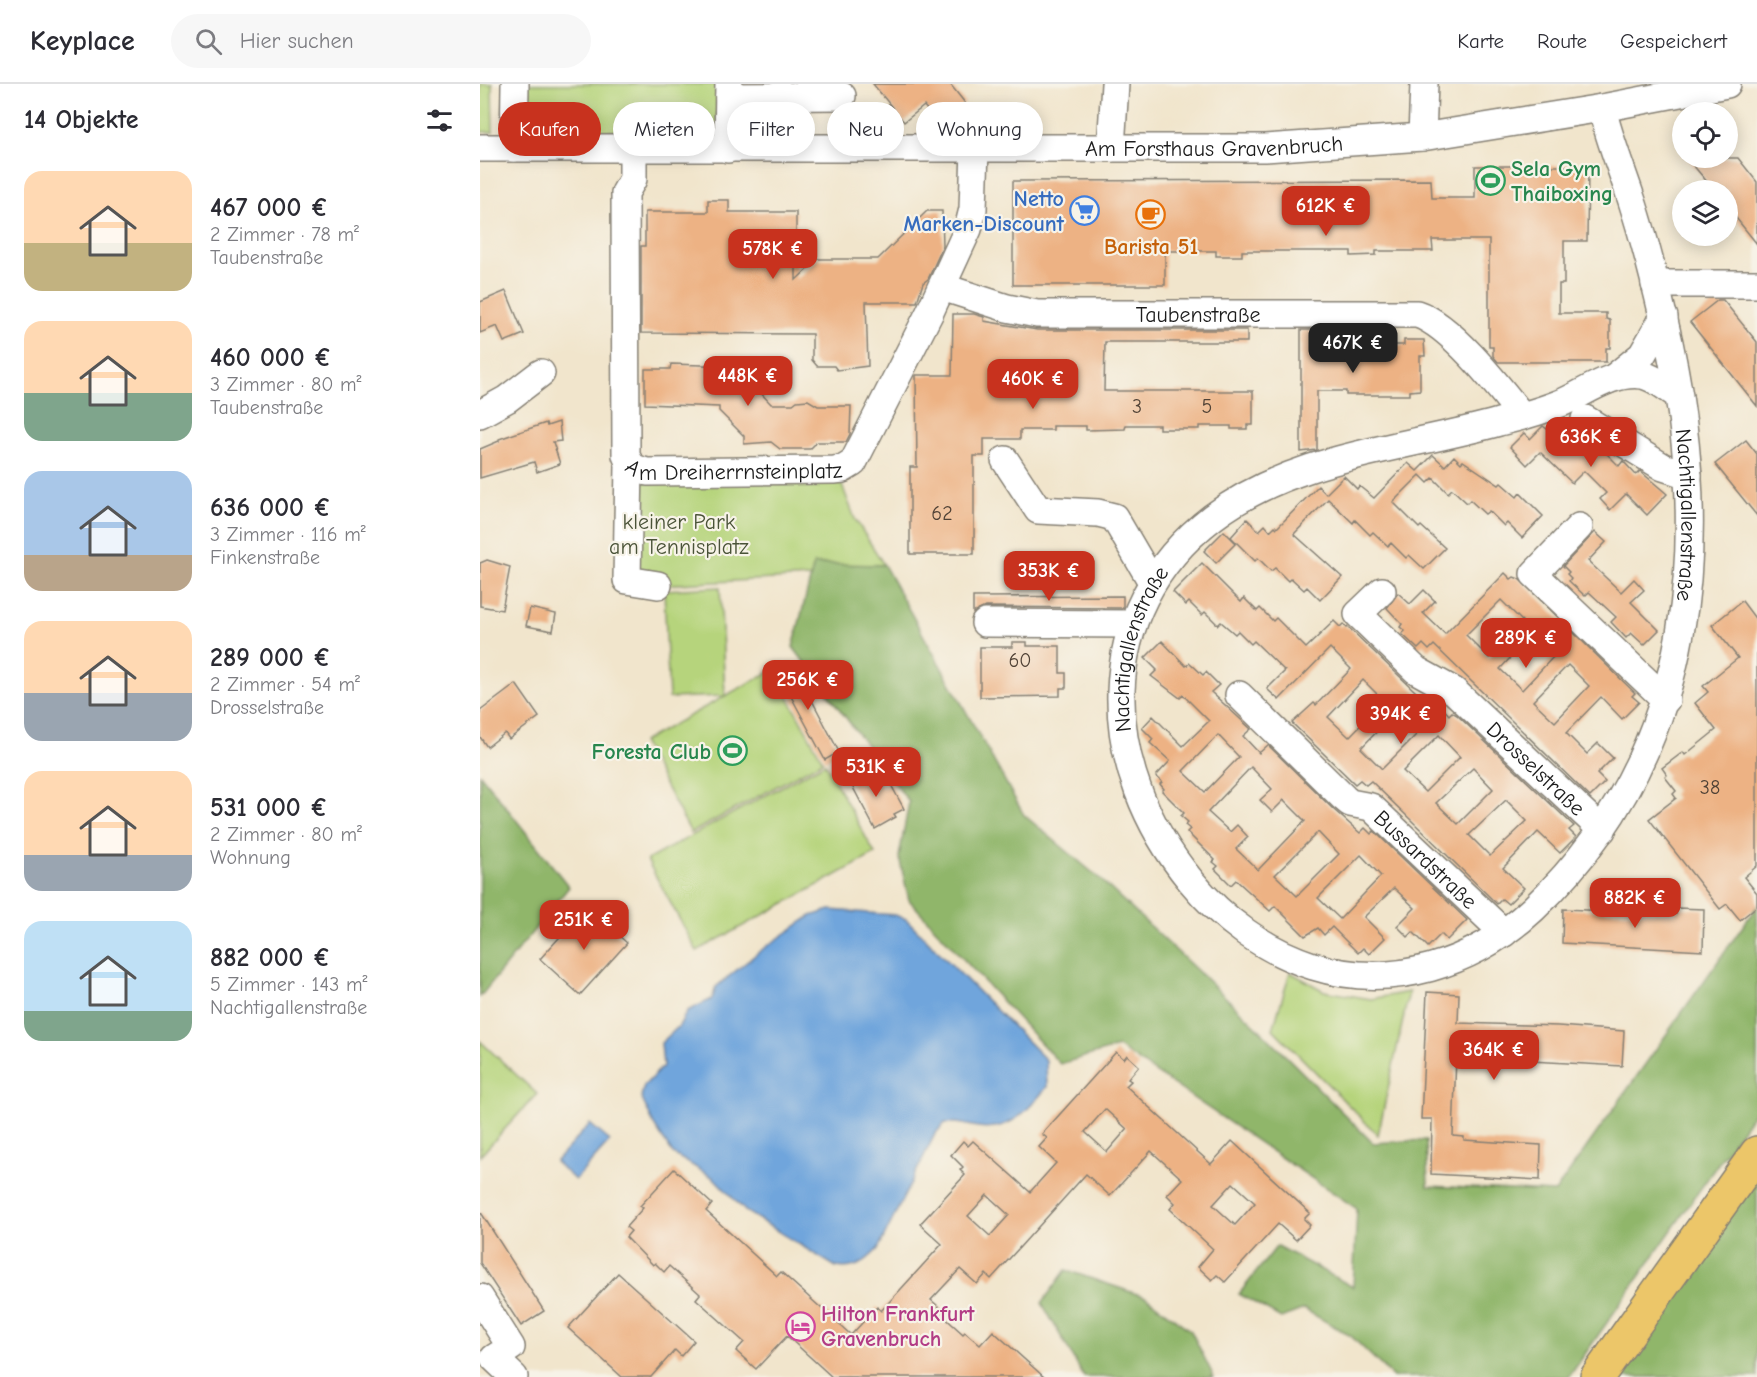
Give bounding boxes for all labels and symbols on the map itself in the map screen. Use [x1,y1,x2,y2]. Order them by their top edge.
street label: Am Forsthaus Gravenbruch [1085,131,1344,162]
place label: Sela Gym Thaiboxing [1511,156,1613,207]
sports icon: Sela Gym Thaiboxing [1474,165,1506,197]
place label: Netto Marken-Discount [903,186,1065,237]
pin: 612K € [1277,186,1375,237]
supermarket icon: Netto Marken-Discount [1069,195,1101,227]
cafe icon: Barista 51 [1135,198,1167,230]
pin: 578K € [724,229,822,280]
place label: Barista 51 [1104,234,1198,260]
street label: Taubenstraße [1136,302,1260,328]
pin: 467K € [1304,323,1402,374]
pin: 448K € [699,356,797,407]
pin: 460K € [984,359,1082,410]
house number: 3 [1132,395,1142,418]
house number: 5 [1202,395,1212,418]
pin: 636K € [1542,417,1640,468]
street label: Nachtigallenstraße [1670,427,1701,603]
street label: Am Dreiherrnsteinplatz [620,453,844,486]
house number: 62 [931,502,953,525]
park label: kleiner Park am Tennisplatz [609,509,749,560]
pin: 353K € [1000,551,1098,602]
street label: Nachtigallenstraße [1109,561,1174,733]
pin: 289K € [1477,618,1575,669]
house number: 60 [1008,649,1032,672]
pin: 256K € [759,660,857,711]
pin: 394K € [1352,694,1450,745]
street label: Drosselstraße [1481,716,1590,821]
sports icon: Foresta Club [716,735,748,767]
place label: Foresta Club [591,739,711,765]
pin: 531K € [827,747,925,798]
house number: 38 [1700,776,1720,799]
street label: Bussardstraße [1368,805,1482,915]
pin: 882K € [1586,878,1684,929]
pin: 251K € [535,900,633,951]
pin: 364K € [1445,1030,1543,1081]
place label: Hilton Frankfurt Gravenbruch [821,1301,975,1352]
hotel icon: Hilton Frankfurt Gravenbruch [784,1310,816,1342]

